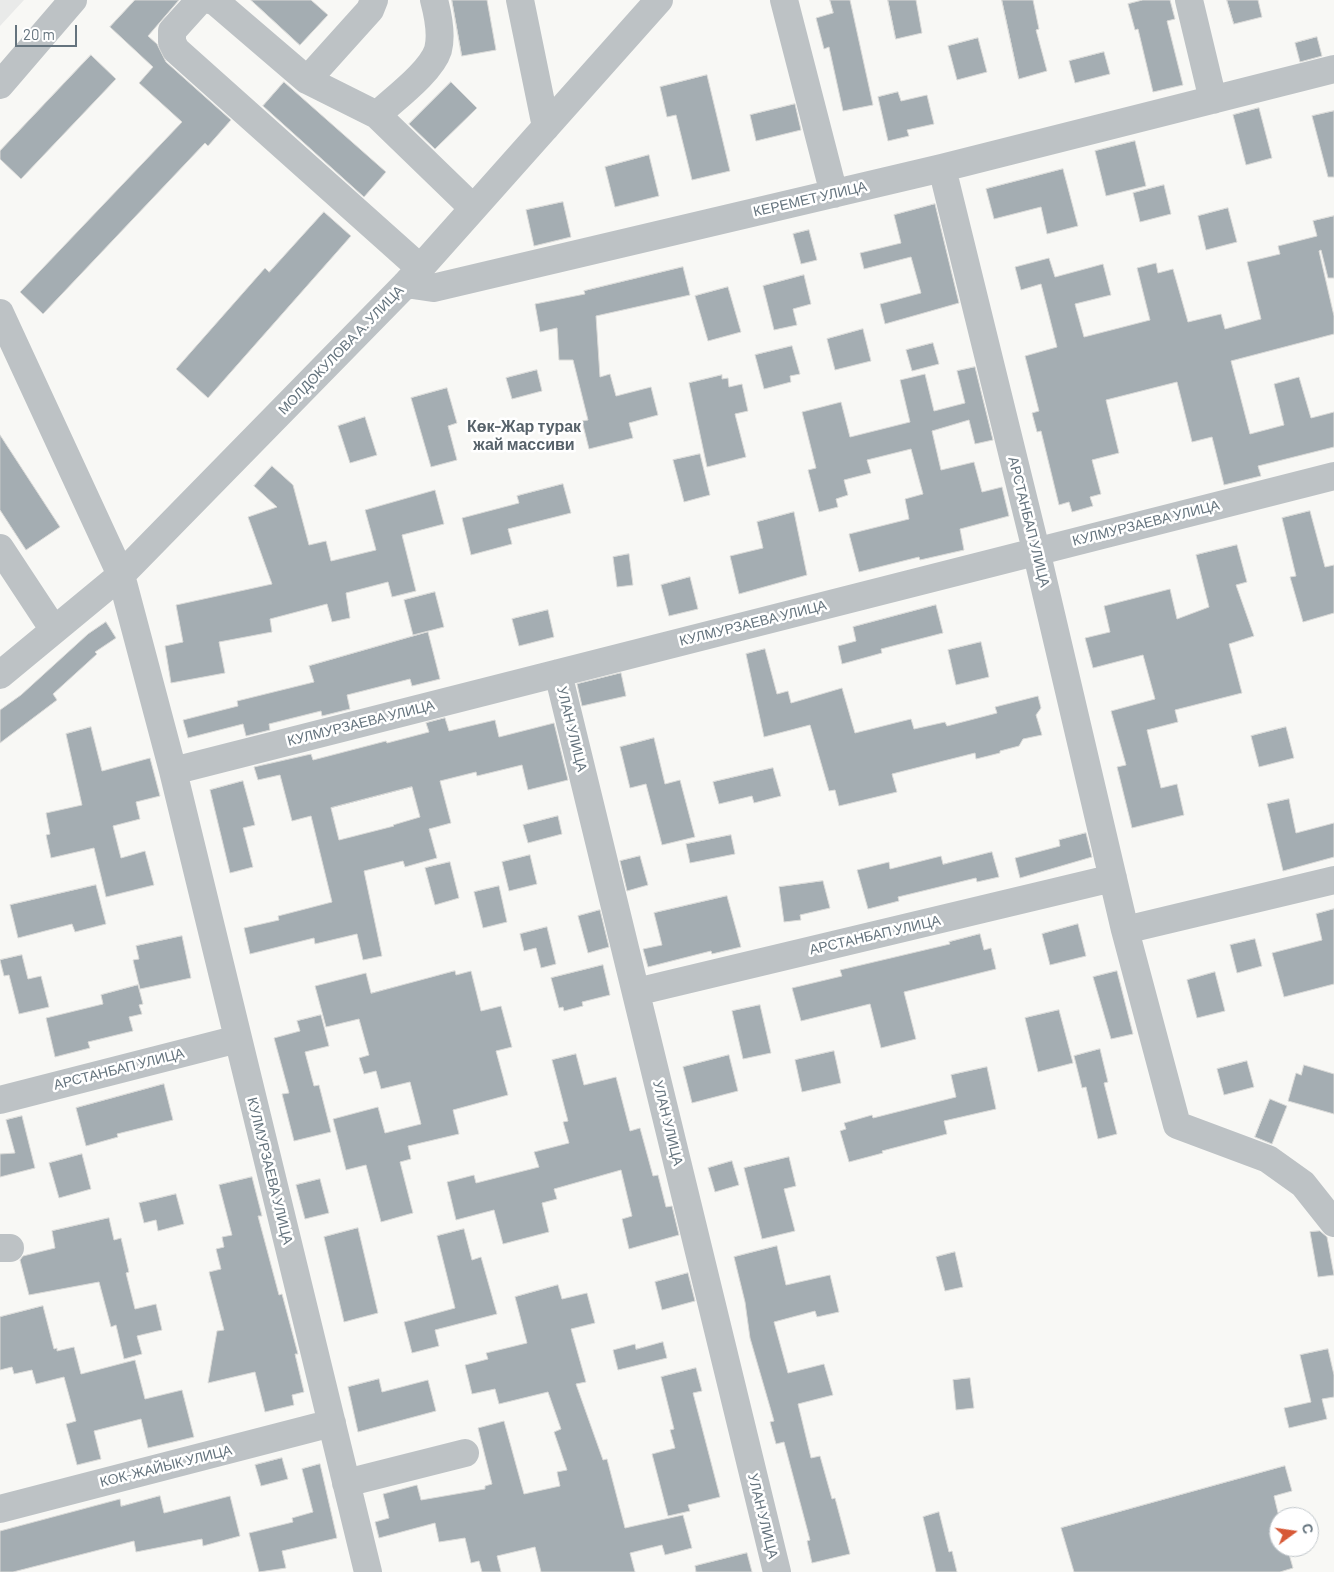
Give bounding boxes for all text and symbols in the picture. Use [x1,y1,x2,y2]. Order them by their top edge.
scale bar [18,15,80,47]
text: 20 m [23,25,55,43]
street label: КЕРЕМЕТ УЛИЦА [752,178,868,220]
street label: МОЛДОКУЛОВА А. УЛИЦА [275,282,407,418]
district label: Көк-Жар турак жай массиви [467,417,581,455]
street label: АРСТАНБАП УЛИЦА [1005,455,1053,589]
street label: КУЛМУРЗАЕВА УЛИЦА [1071,497,1221,549]
street label: КУЛМУРЗАЕВА УЛИЦА [678,597,828,649]
street label: УЛАН УЛИЦА [553,685,591,773]
street label: КУЛМУРЗАЕВА УЛИЦА [286,697,436,749]
street label: АРСТАНБАП УЛИЦА [808,912,942,958]
street label: АРСТАНБАП УЛИЦА [52,1045,186,1093]
street label: УЛАН УЛИЦА [649,1079,687,1167]
street label: КУЛМУРЗАЕВА УЛИЦА [244,1096,296,1246]
street label: КОК-ЖАЙЫК УЛИЦА [98,1441,234,1491]
street label: УЛАН УЛИЦА [744,1472,782,1560]
north arrow [1269,1507,1319,1557]
text: С [1299,1522,1318,1535]

